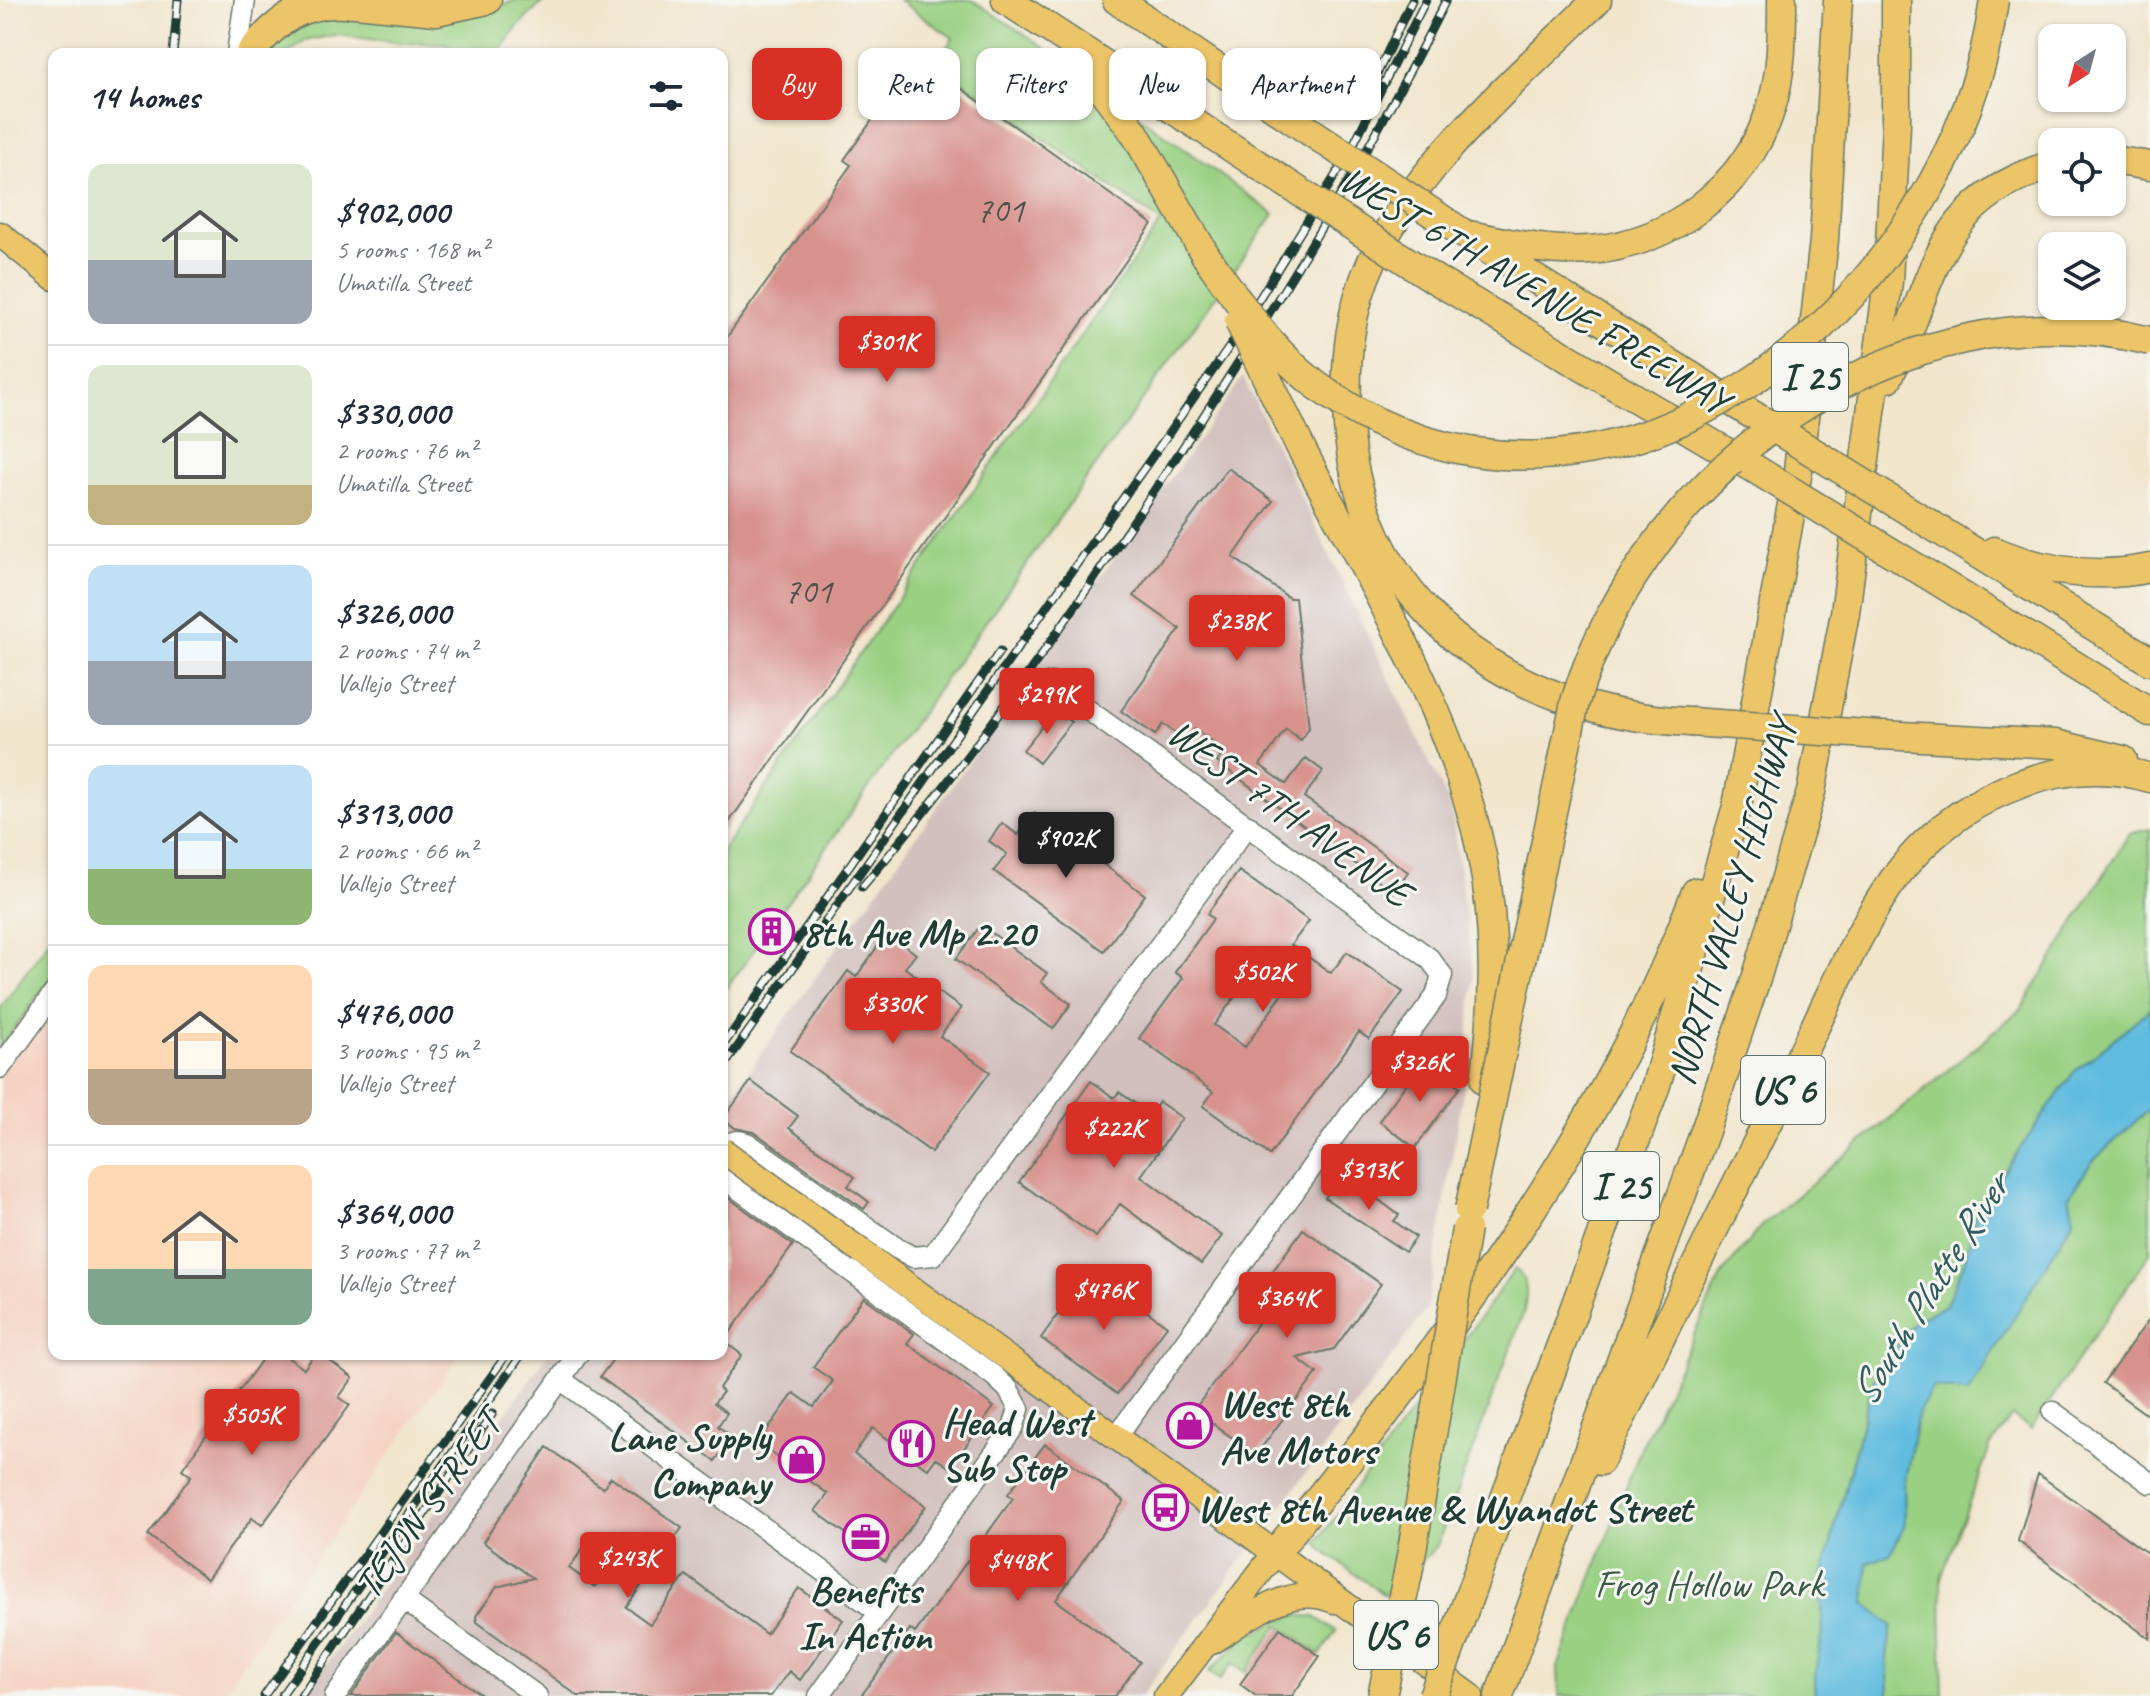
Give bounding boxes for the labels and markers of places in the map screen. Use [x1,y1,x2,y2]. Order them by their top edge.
pin: $301K [831,316,943,384]
pin: $238K [1181,595,1293,663]
pin: $299K [991,668,1103,736]
pin: $902K [1010,812,1122,880]
building icon: 8th Ave Mp 2.20 [747,908,795,956]
place label: 8th Ave Mp 2.20 [802,908,1038,958]
pin: $502K [1207,946,1319,1014]
pin: $330K [837,978,949,1046]
pin: $326K [1364,1036,1476,1104]
pin: $222K [1058,1102,1170,1170]
pin: $313K [1313,1144,1425,1212]
pin: $476K [1048,1264,1160,1332]
pin: $364K [1231,1272,1343,1340]
place label: West 8th Ave Motors [1220,1379,1380,1475]
pin: $505K [196,1389,308,1457]
place label: Head West Sub Stop [942,1397,1096,1493]
shop icon: West 8th Ave Motors [1165,1402,1213,1450]
place label: Lane Supply Company [608,1412,773,1508]
restaurant icon: Head West Sub Stop [887,1420,935,1468]
shop icon: Lane Supply Company [777,1435,825,1483]
bus stop icon: West 8th Avenue & Wyandot Street [1142,1484,1190,1532]
place label: West 8th Avenue & Wyandot Street [1197,1484,1695,1534]
office icon: Benefits In Action [841,1513,889,1561]
pin: $243K [572,1532,684,1600]
pin: $448K [962,1535,1074,1603]
place label: Benefits In Action [799,1565,933,1661]

